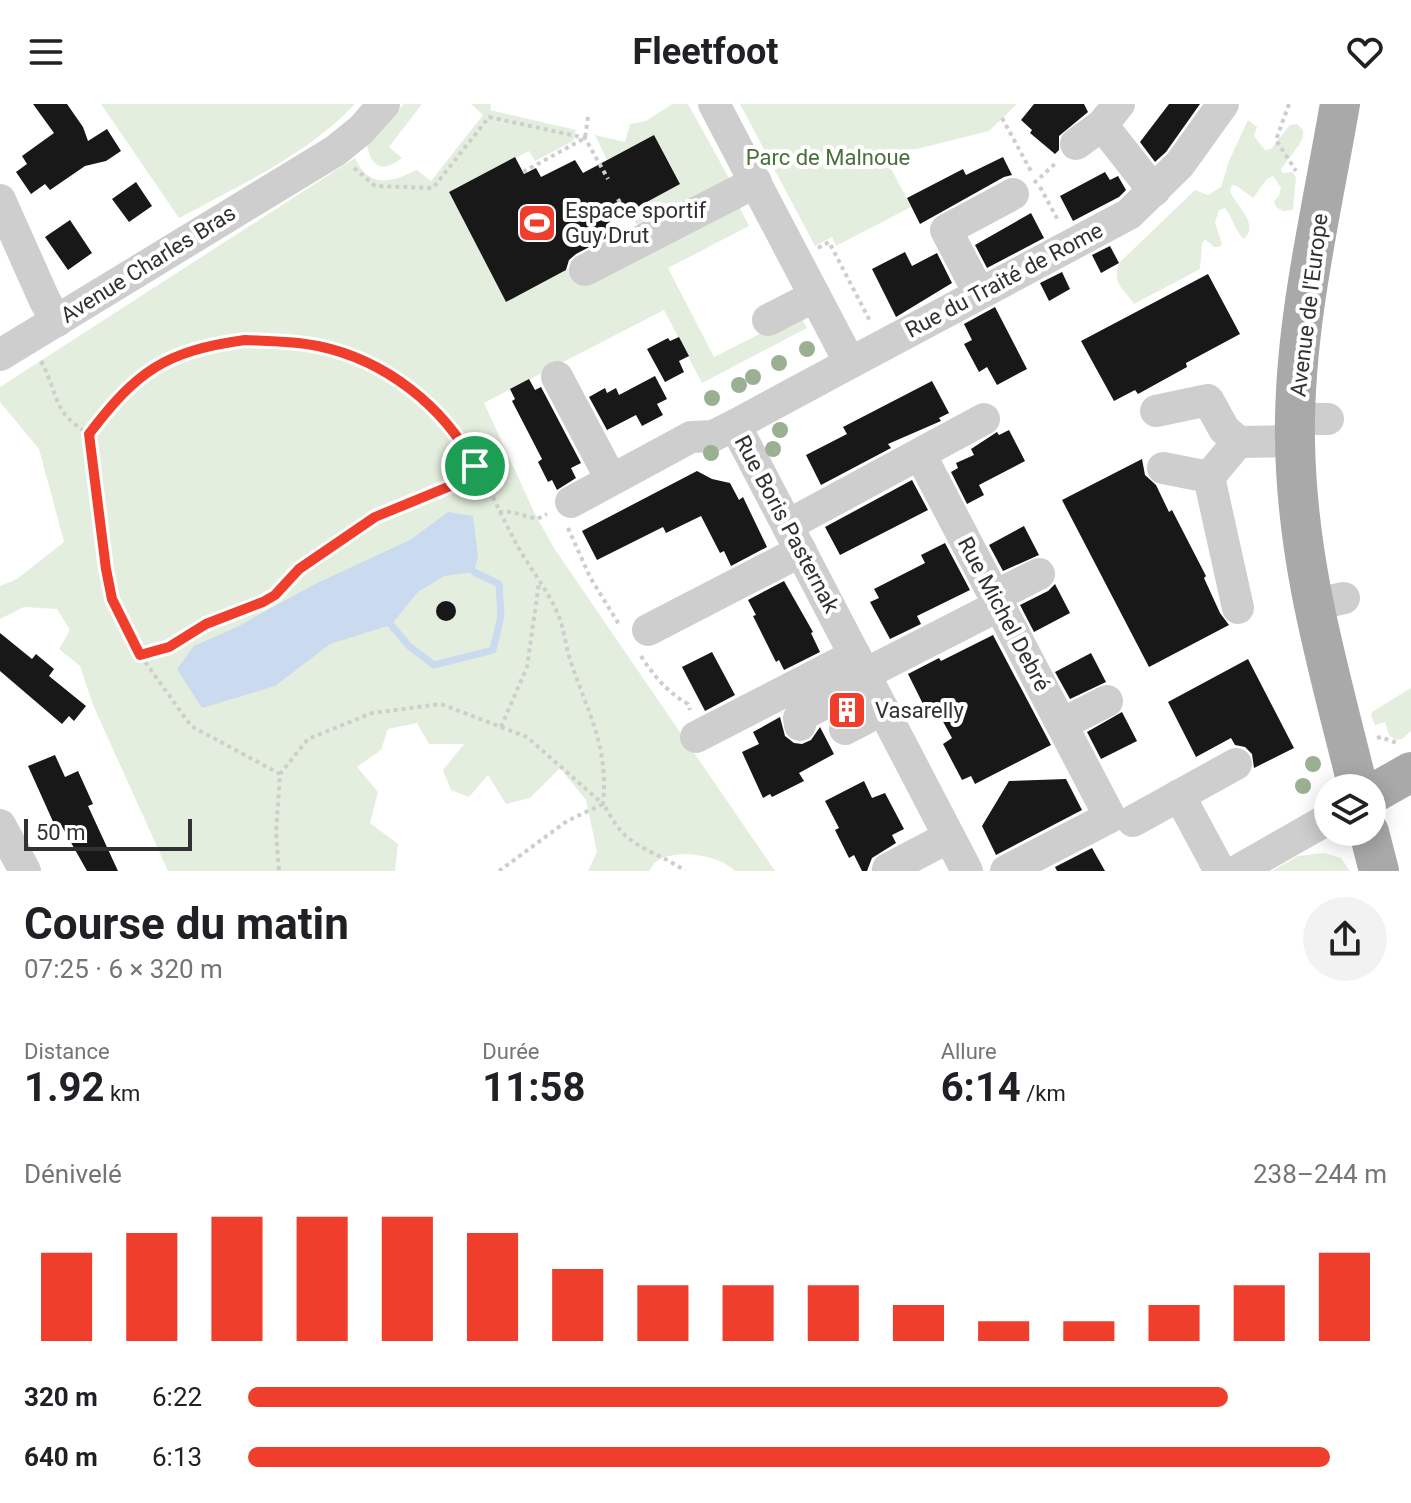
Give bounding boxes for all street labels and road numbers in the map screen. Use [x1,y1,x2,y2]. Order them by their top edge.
street label: Avenue Charles Bras [56,200,240,328]
street label: Avenue de l'Europe [1285,212,1333,398]
street label: Rue du Traité de Rome [901,217,1107,343]
street label: Rue Boris Pasternak [730,431,845,618]
street label: Rue Michel Debré [953,533,1055,695]

